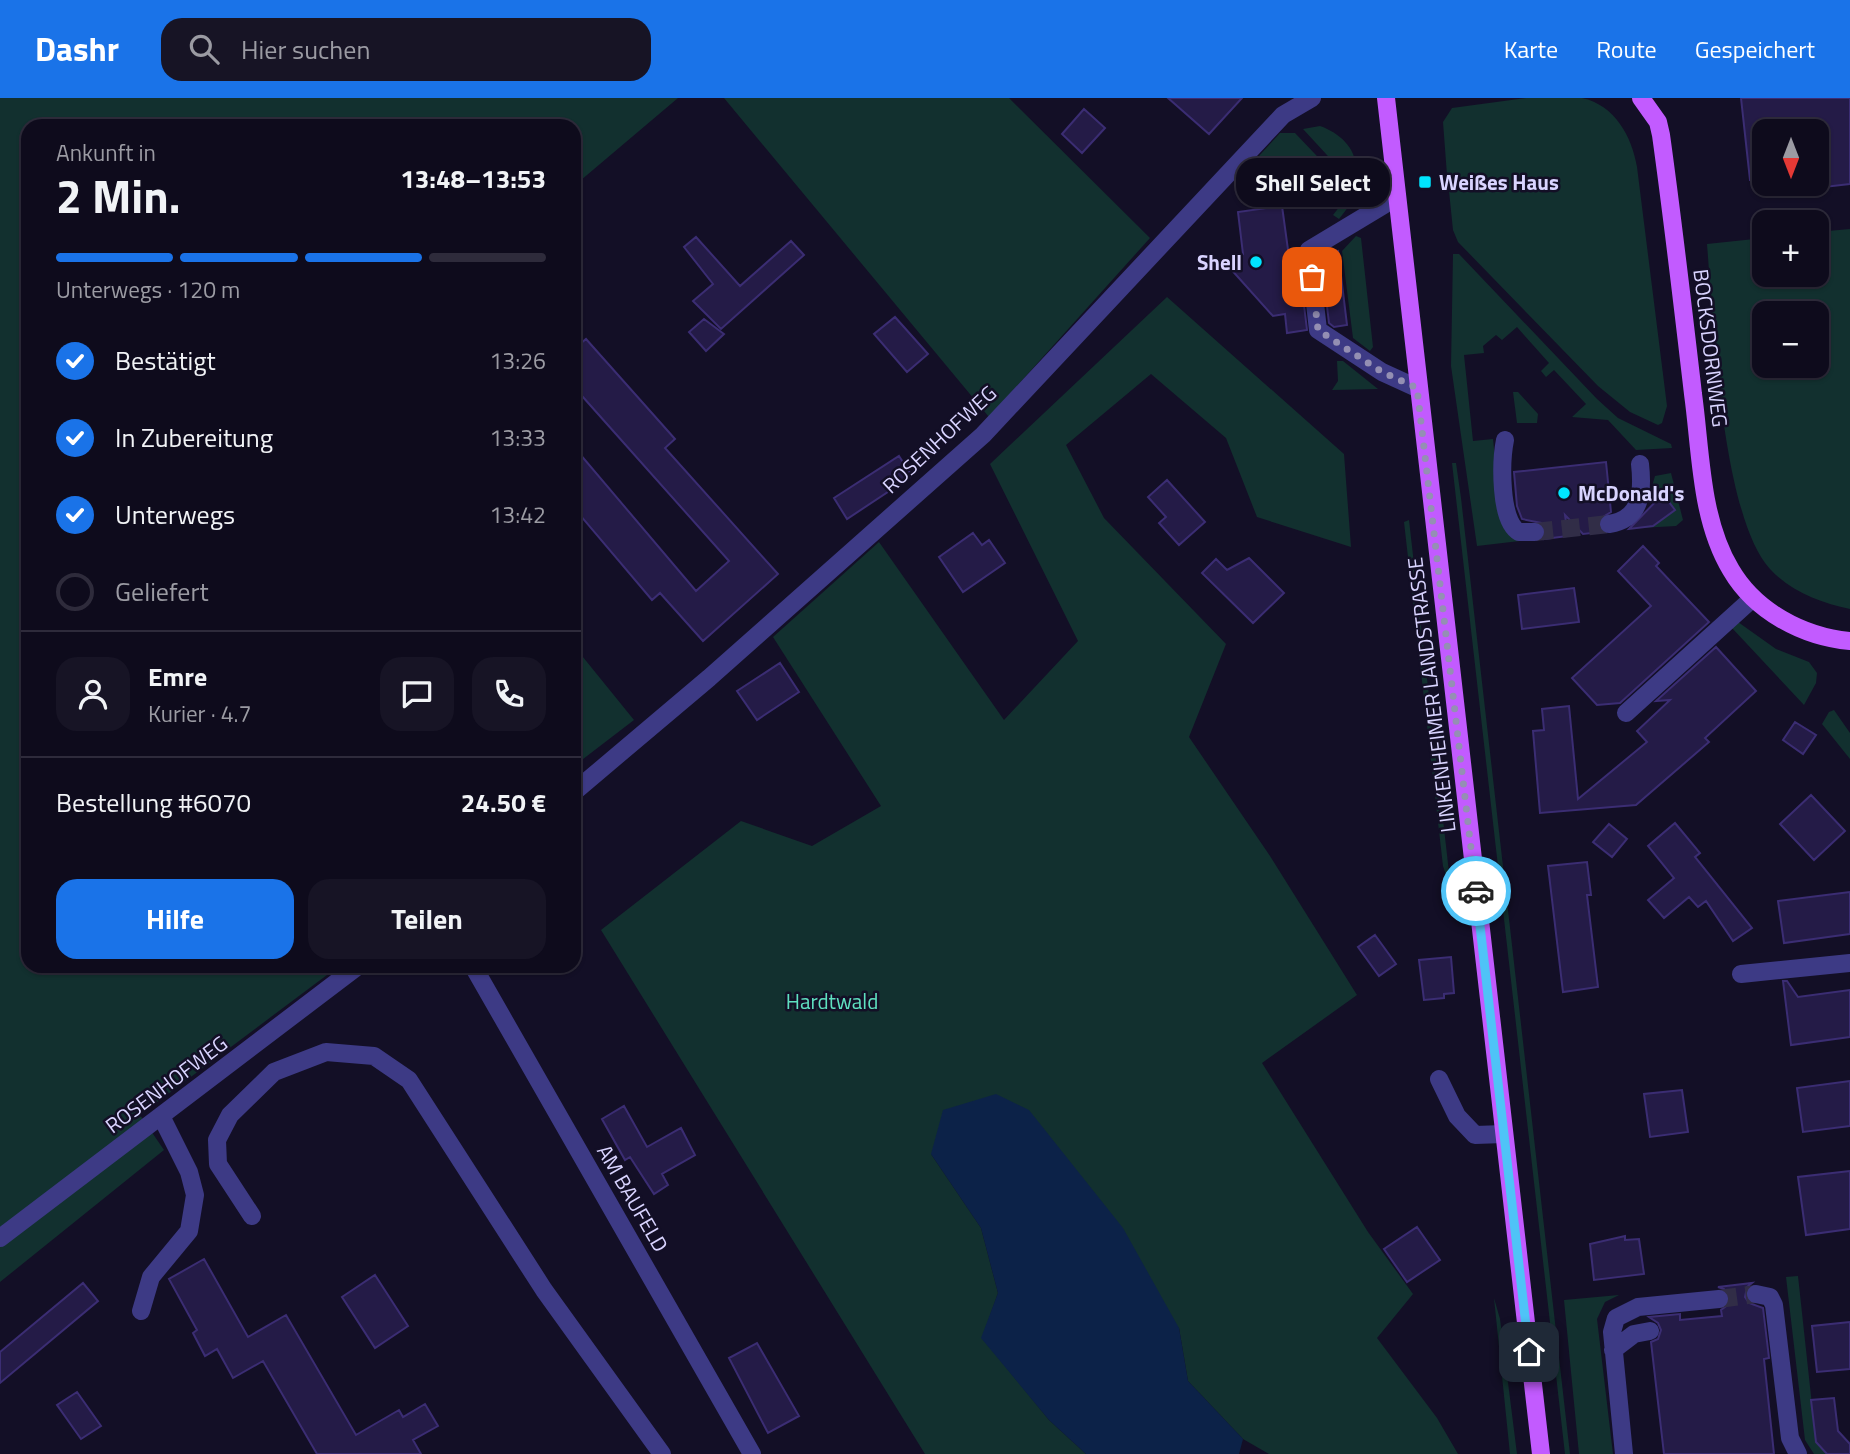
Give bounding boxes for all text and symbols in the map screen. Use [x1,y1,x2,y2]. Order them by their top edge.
search box [161,18,651,81]
text: Dashr [35,24,119,74]
icon: search [185,30,223,68]
text: Hier suchen [241,30,370,69]
text: Karte [1504,31,1558,67]
text: Route [1596,31,1657,67]
text: Gespeichert [1695,31,1815,67]
north arrow [1752,119,1829,196]
map controls [1752,119,1829,378]
text: Ankunft in [56,135,156,170]
callout: Shell Select [1235,158,1389,207]
text: 13:48–13:53 [400,159,546,198]
text: 2 Min. [56,161,180,231]
text: Shell Select [1255,165,1371,200]
place label: Weißes Haus [1439,166,1559,198]
marker: Weißes Haus [1417,174,1433,190]
button: + [1752,210,1829,287]
place label: Shell [1197,246,1242,278]
pin [1282,247,1342,307]
marker: Shell [1248,254,1264,270]
icon: bag [1293,258,1331,296]
street label: BOCKSDORNWEG [1685,267,1737,429]
text: Unterwegs · 120 m [56,272,240,307]
button: − [1752,301,1829,378]
text: Bestätigt [115,341,216,380]
icon: check [56,342,94,380]
text: 13:26 [489,343,546,378]
street label: ROSENHOFWEG [875,377,1003,501]
text: In Zubereitung [115,418,273,457]
icon: check [56,419,94,457]
text: 13:33 [489,420,546,455]
place label: McDonald's [1578,477,1684,509]
marker: McDonald's [1556,485,1572,501]
text: Unterwegs [115,495,235,534]
icon: check [56,496,94,534]
text: 13:42 [489,497,546,532]
street label: LINKENHEIMER LANDSTRASSE [1398,555,1464,835]
text: Geliefert [115,572,209,611]
button: person [56,657,130,731]
text: Emre [148,657,207,696]
button: chat [380,657,454,731]
button: phone [472,657,546,731]
text: Kurier · 4.7 [148,696,251,731]
text: Bestellung #6070 [56,783,251,822]
text: 24.50 € [461,783,546,822]
courier [1441,856,1511,926]
icon: car [1457,872,1495,910]
button: Hilfe [56,879,294,959]
button: Teilen [308,879,546,959]
park label: Hardtwald [786,985,878,1017]
street label: ROSENHOFWEG [98,1027,234,1141]
street label: AM BAUFELD [589,1138,677,1258]
pin [1499,1322,1559,1382]
icon: home [1510,1333,1548,1371]

